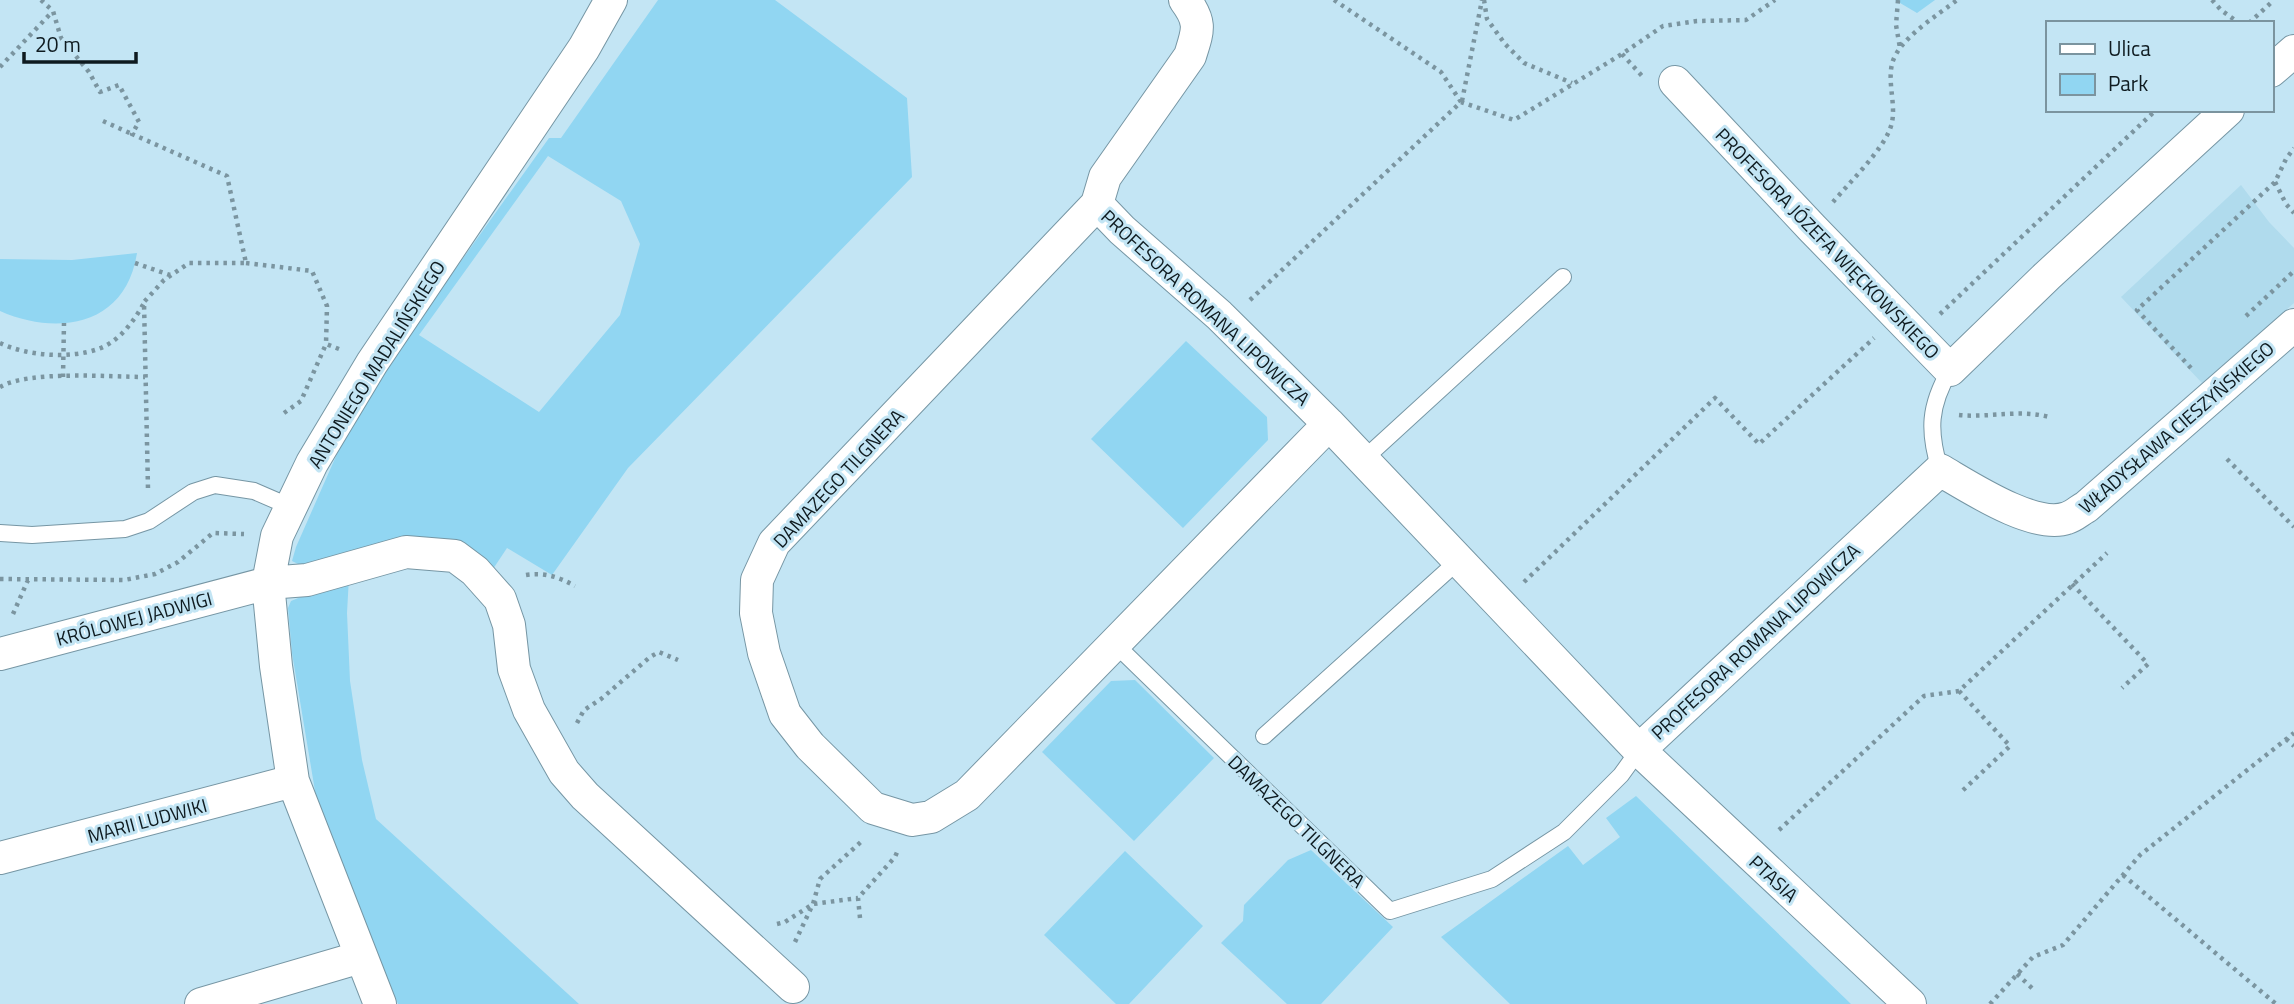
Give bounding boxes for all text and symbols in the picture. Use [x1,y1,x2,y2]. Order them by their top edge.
scale bar [24,21,136,65]
legend [2046,21,2273,112]
text: 20 m [35,28,81,60]
text: Ulica [2108,32,2151,64]
text: Park [2108,67,2148,99]
street label: PROFESORA JÓZEFA WIĘCKOWSKIEGO [1709,121,1947,365]
street label: PROFESORA ROMANA LIPOWICZA [1095,202,1317,412]
street label: ANTONIEGO MADALIŃSKIEGO [300,254,452,474]
street label: WŁADYSŁAWA CIESZYŃSKIEGO [2072,334,2280,520]
street label: DAMAZEGO TILGNERA [766,402,910,554]
street label: PROFESORA ROMANA LIPOWICZA [1644,536,1866,746]
street label: KRÓLOWEJ JADWIGI [53,583,215,653]
street label: DAMAZEGO TILGNERA [1222,748,1372,894]
street label: MARII LUDWIKI [84,790,210,850]
street label: PTASIA [1743,848,1805,908]

